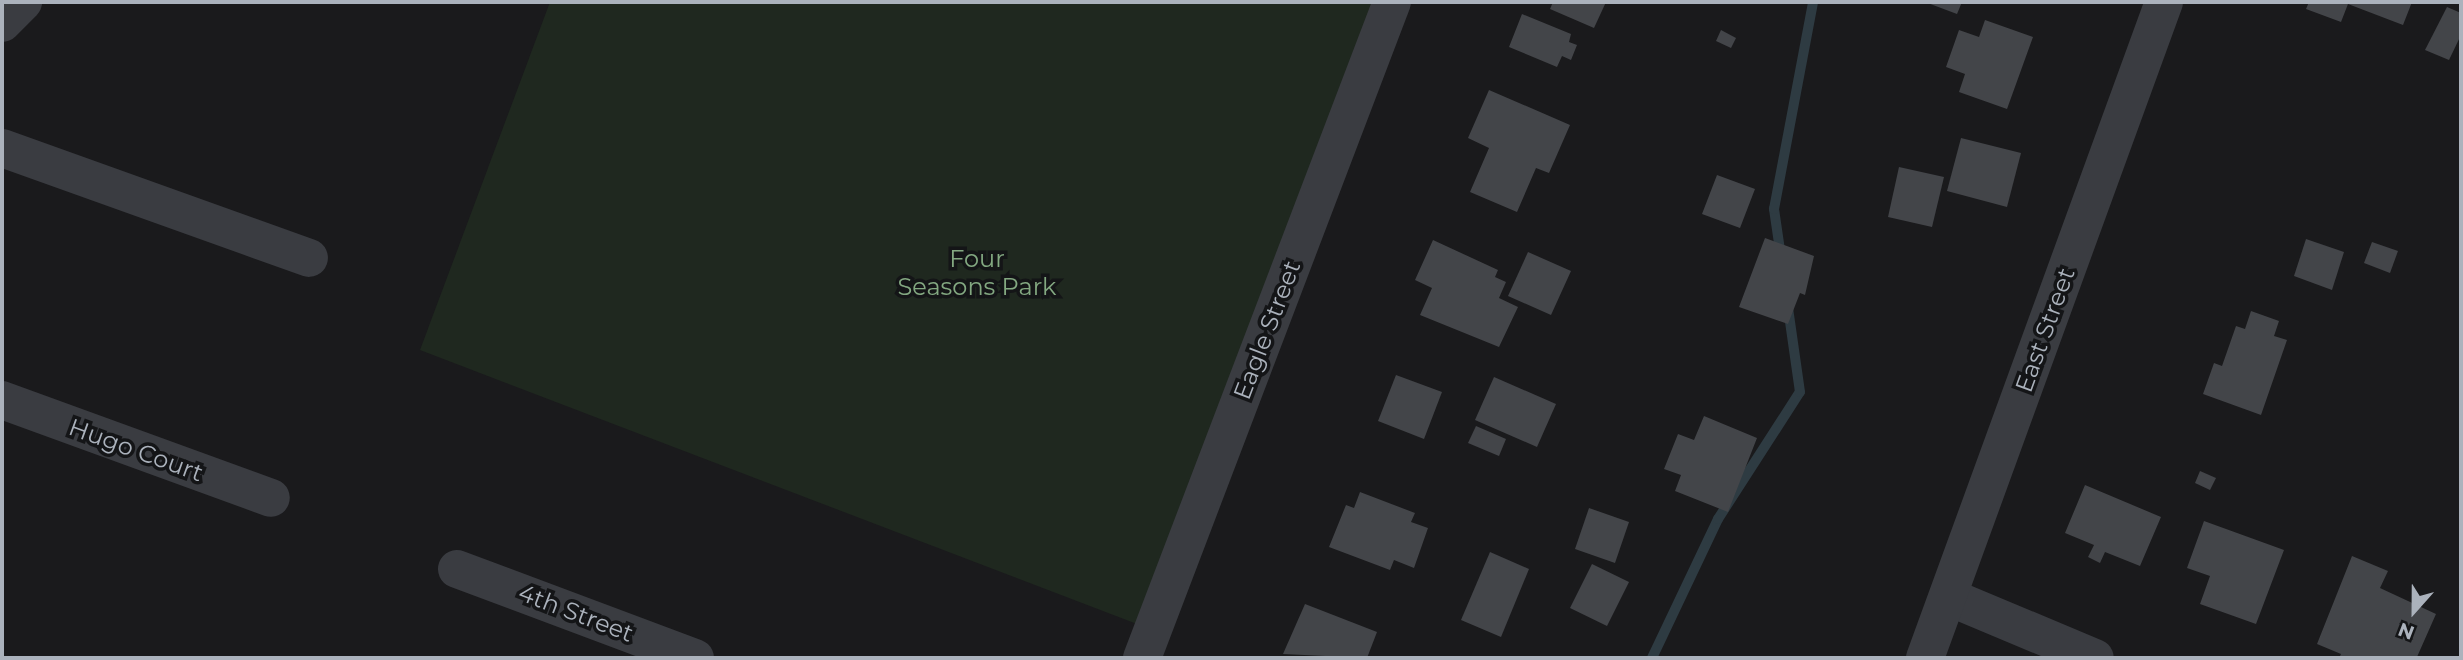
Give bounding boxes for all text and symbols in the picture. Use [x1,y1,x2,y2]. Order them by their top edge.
park label: Four Seasons Park [898,245,1056,301]
street label: Eagle Street [1227,257,1307,403]
street label: East Street [2009,264,2081,396]
street label: Hugo Court [65,412,207,488]
north arrow [2379,576,2449,646]
street label: 4th Street [515,578,637,648]
text: N [2395,618,2418,645]

